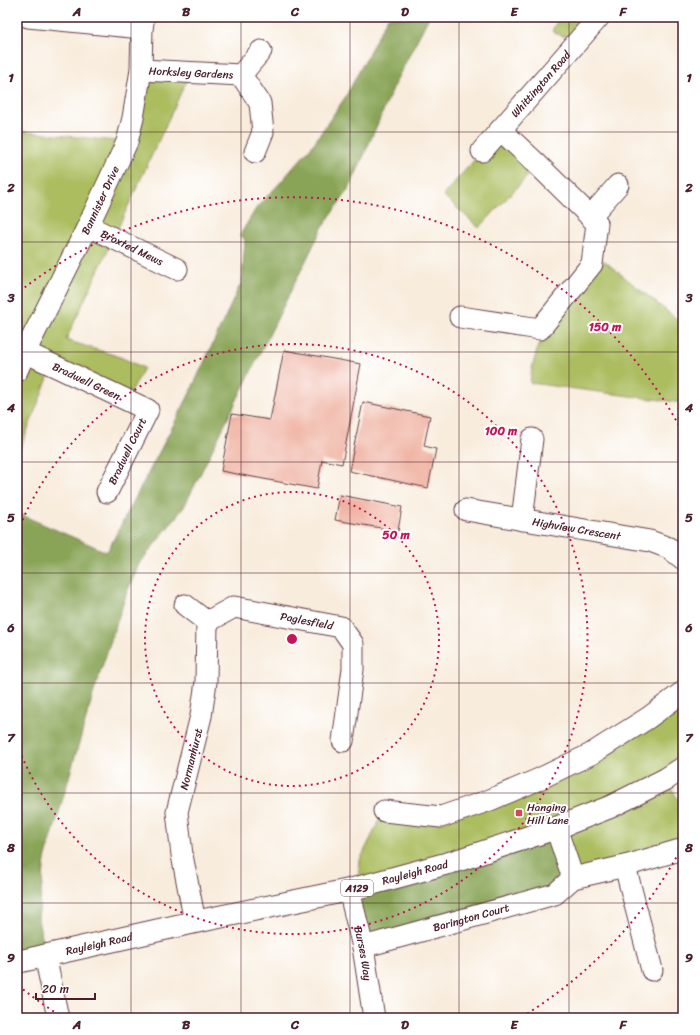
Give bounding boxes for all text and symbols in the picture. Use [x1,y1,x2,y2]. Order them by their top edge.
text: A [72,0,81,23]
text: B [182,0,191,23]
text: C [290,0,300,23]
text: D [401,0,409,23]
text: E [510,0,519,23]
text: F [618,0,627,23]
street label: Whittington Road [506,46,576,122]
street label: Horksley Gardens [148,61,234,85]
text: 1 [8,66,14,89]
text: 1 [686,66,692,89]
street label: Bannister Drive [76,162,125,238]
text: 2 [6,176,15,199]
text: 2 [684,176,693,199]
street label: Broxted Mews [97,224,167,271]
text: 3 [6,286,15,309]
text: 3 [684,286,693,309]
text: 150 m [589,316,622,338]
street label: Bradwell Green [49,357,124,406]
text: 4 [6,396,16,419]
text: 4 [684,396,694,419]
street label: Bradwell Court [103,414,152,488]
text: 100 m [485,420,518,442]
text: 5 [7,506,15,529]
text: 5 [685,506,693,529]
street label: Highview Crescent [531,512,622,546]
text: 50 m [382,524,410,546]
street label: Paglesfield [279,607,336,636]
text: 6 [6,616,15,639]
text: 6 [684,616,693,639]
centre of rings [285,632,299,646]
text: 7 [7,726,16,749]
street label: Normanhurst [175,726,208,792]
text: 7 [685,726,694,749]
place label: Hanging Hill Lane [527,798,570,830]
marker: Hanging Hill Lane [514,808,524,818]
text: 8 [6,836,15,859]
text: 8 [684,836,693,859]
street label: Rayleigh Road [380,854,451,891]
road number: A129 [341,880,373,896]
street label: Barington Court [431,898,512,937]
street label: Burses Way [348,924,377,982]
street label: Rayleigh Road [64,927,135,961]
text: 9 [7,946,15,969]
text: 9 [685,946,693,969]
scale bar [36,975,95,1001]
text: 20 m [42,978,69,1000]
text: A [72,1013,81,1035]
text: B [182,1013,191,1035]
text: C [290,1013,300,1035]
text: D [401,1013,409,1035]
text: E [510,1013,519,1035]
text: F [618,1013,627,1035]

